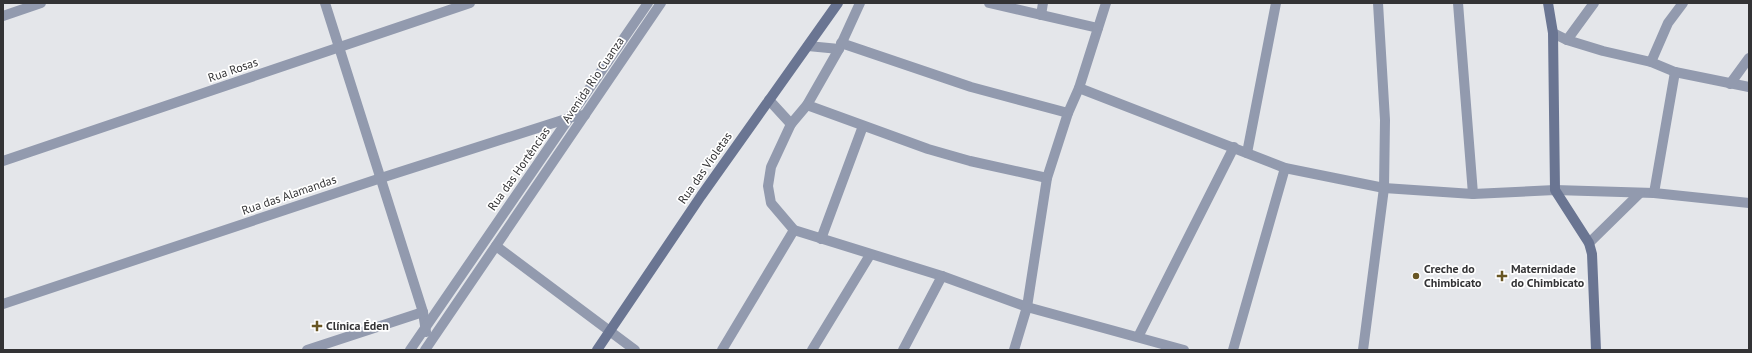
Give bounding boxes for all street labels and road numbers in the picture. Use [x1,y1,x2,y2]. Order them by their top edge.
street label: Avenida Rio Cuanza [558,34,627,126]
street label: Rua Rosas [206,54,260,85]
street label: Rua das Hortências [484,124,553,213]
street label: Rua das Violetas [674,129,735,206]
street label: Rua das Alamandas [240,171,338,218]

